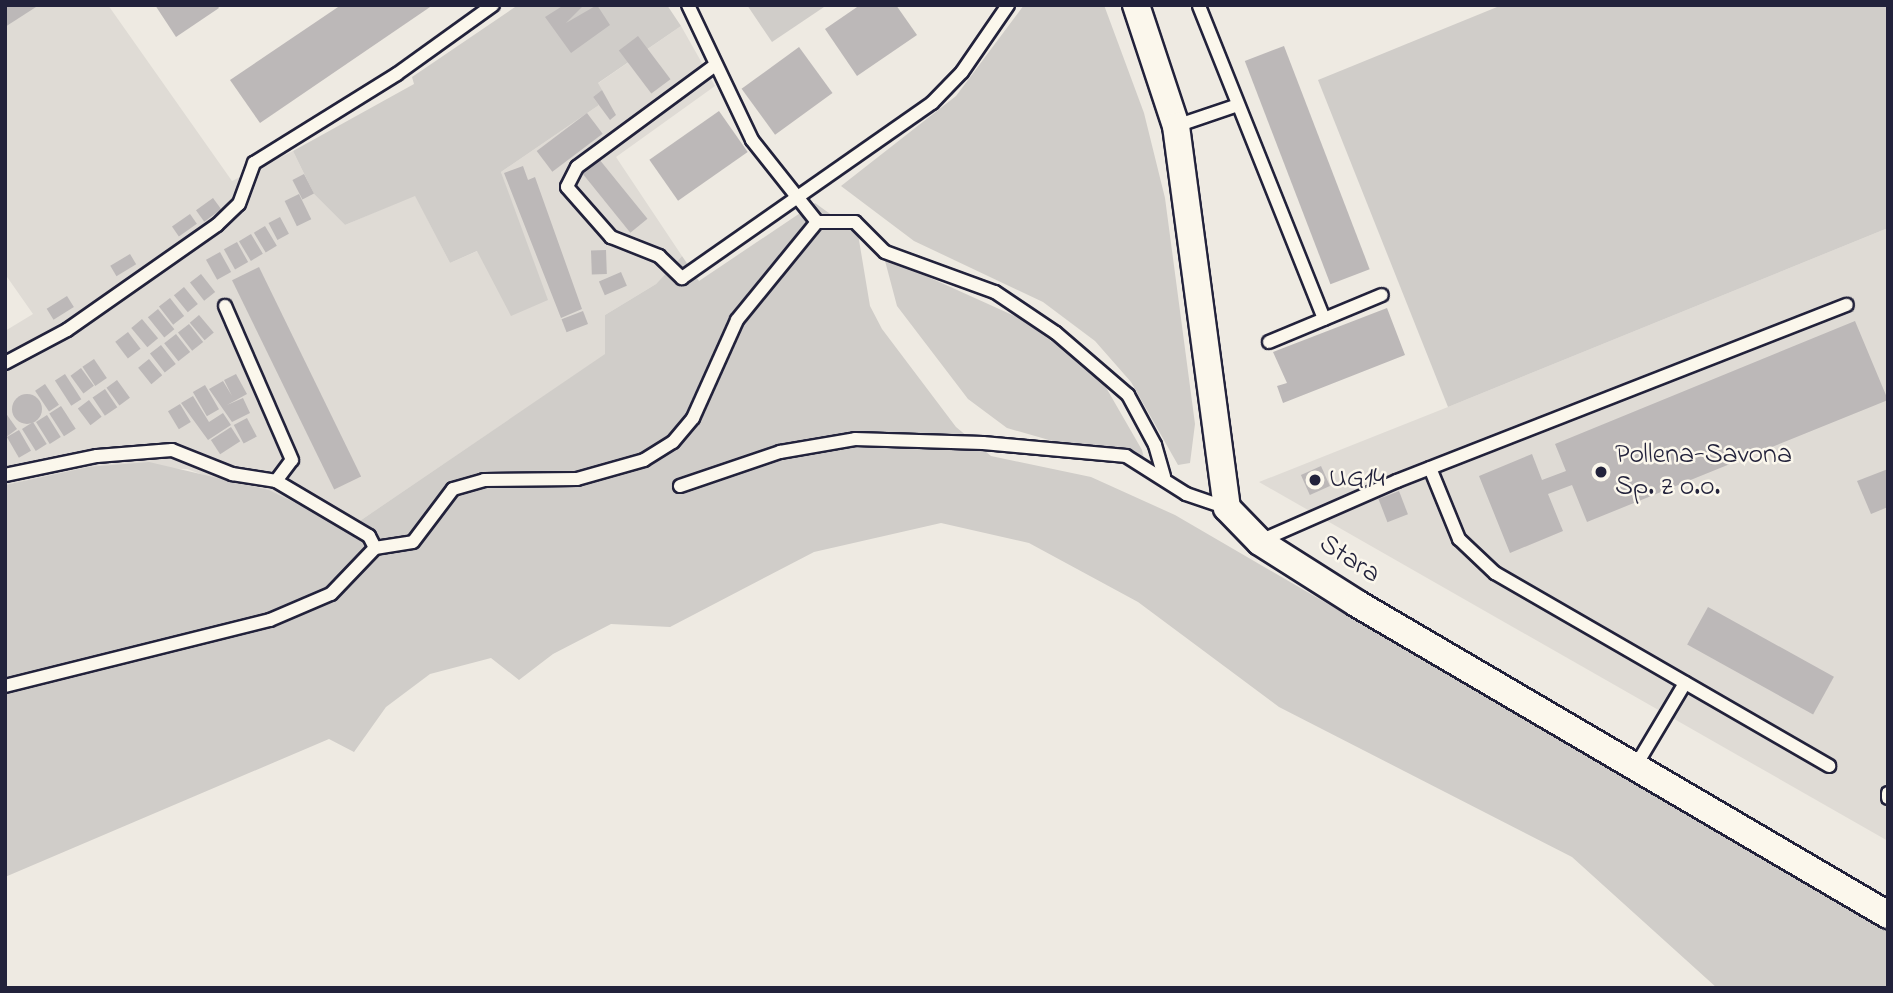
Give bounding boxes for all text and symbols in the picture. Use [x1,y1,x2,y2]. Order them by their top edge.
place label: Pollena-Savona Sp. z o.o. [1615,439,1792,505]
place label: UG14 [1329,463,1385,497]
marker: Pollena-Savona Sp. z o.o. [1593,464,1609,480]
marker: UG14 [1307,472,1323,488]
street label: Stara [1312,528,1386,592]

